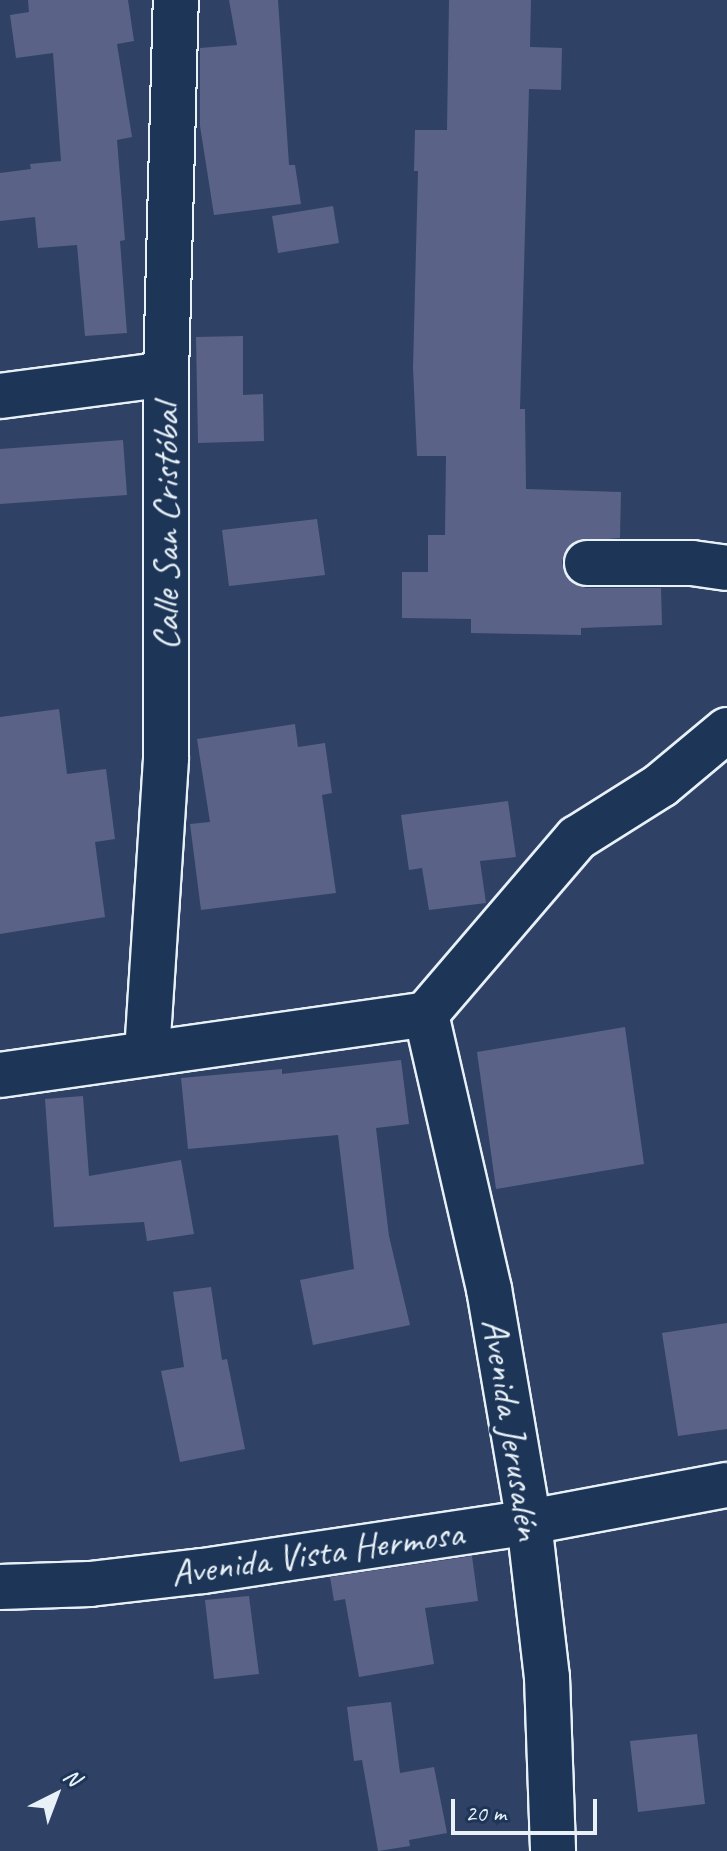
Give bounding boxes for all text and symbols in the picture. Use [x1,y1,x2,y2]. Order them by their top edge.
street label: Calle San Cristóbal [143,404,189,650]
street label: Avenida Jerusalén [472,1315,552,1543]
street label: Avenida Vista Hermosa [167,1510,467,1596]
north arrow [16,1755,96,1835]
text: N [58,1762,86,1792]
scale bar [455,1783,601,1833]
text: 20 m [465,1798,506,1828]

